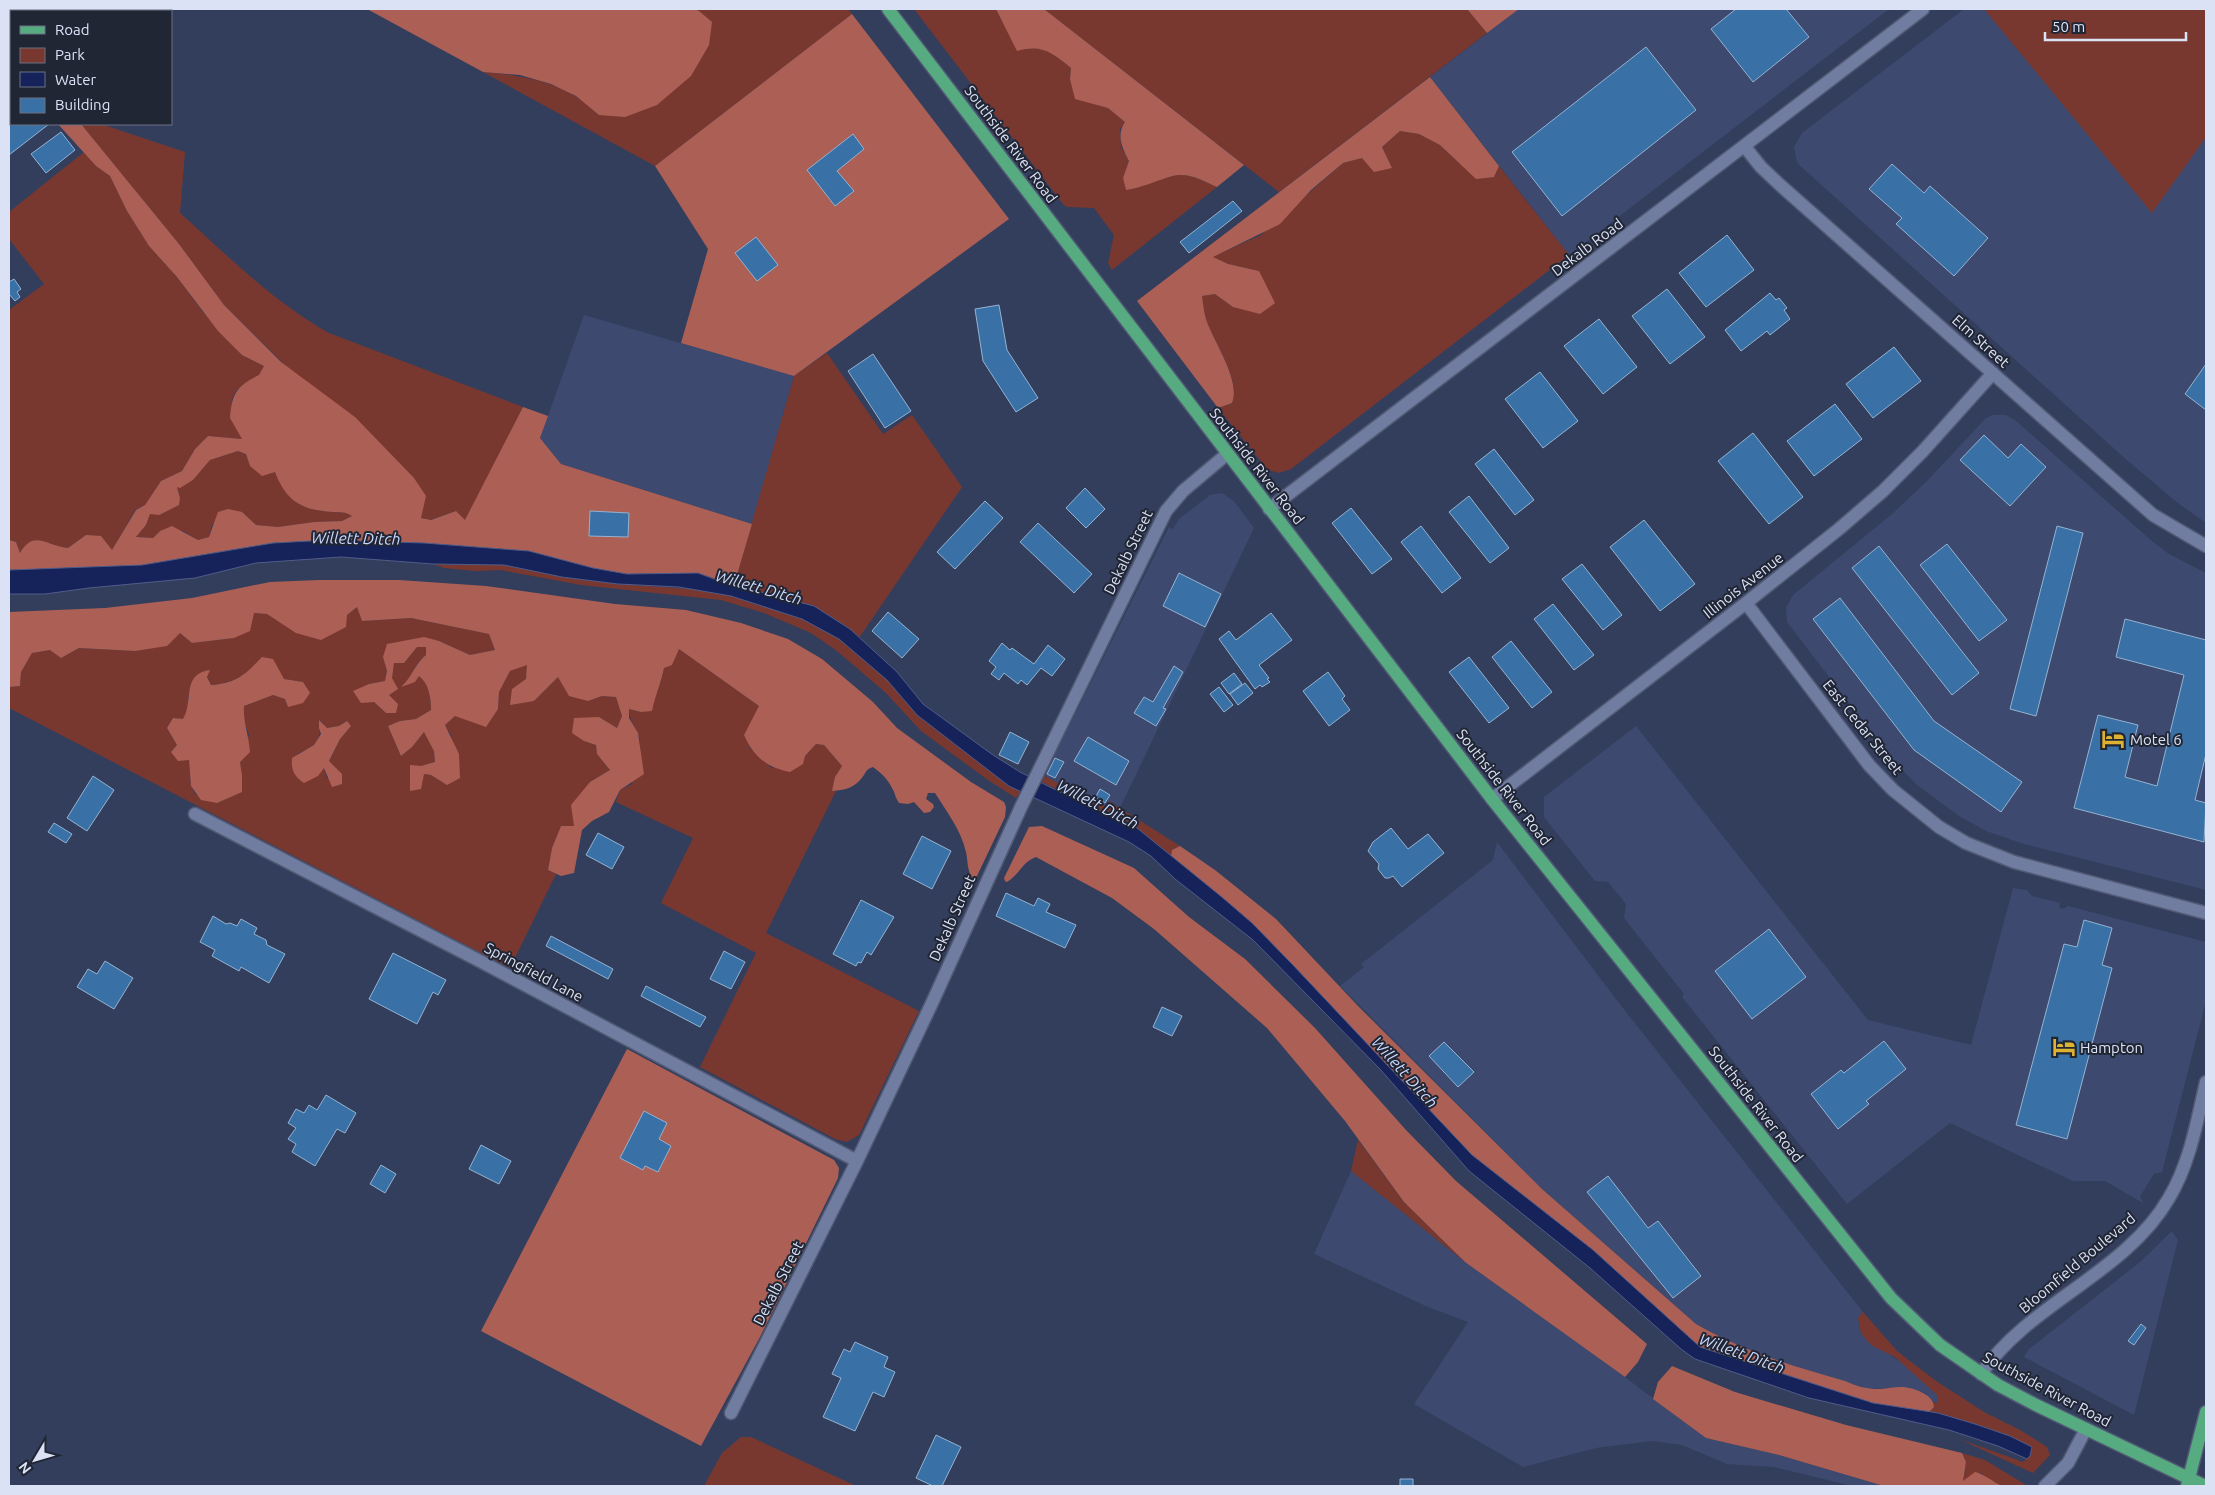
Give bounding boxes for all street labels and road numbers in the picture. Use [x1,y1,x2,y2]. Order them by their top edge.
street label: Southside River Road [961,82,1061,206]
street label: Dekalb Road [1548,215,1626,279]
street label: Elm Street [1949,311,2013,371]
street label: Southside River Road [1206,405,1308,527]
street label: Dekalb Street [1100,507,1156,597]
street label: Illinois Avenue [1700,549,1786,621]
street label: East Cedar Street [1820,676,1906,778]
street label: Southside River Road [1453,726,1555,848]
street label: Dekalb Street [925,872,979,964]
street label: Springfield Lane [482,939,586,1005]
street label: Southside River Road [1705,1043,1807,1165]
street label: Bloomfield Boulevard [2016,1209,2138,1317]
street label: Dekalb Street [750,1238,807,1328]
street label: Southside River Road [1980,1348,2114,1430]

